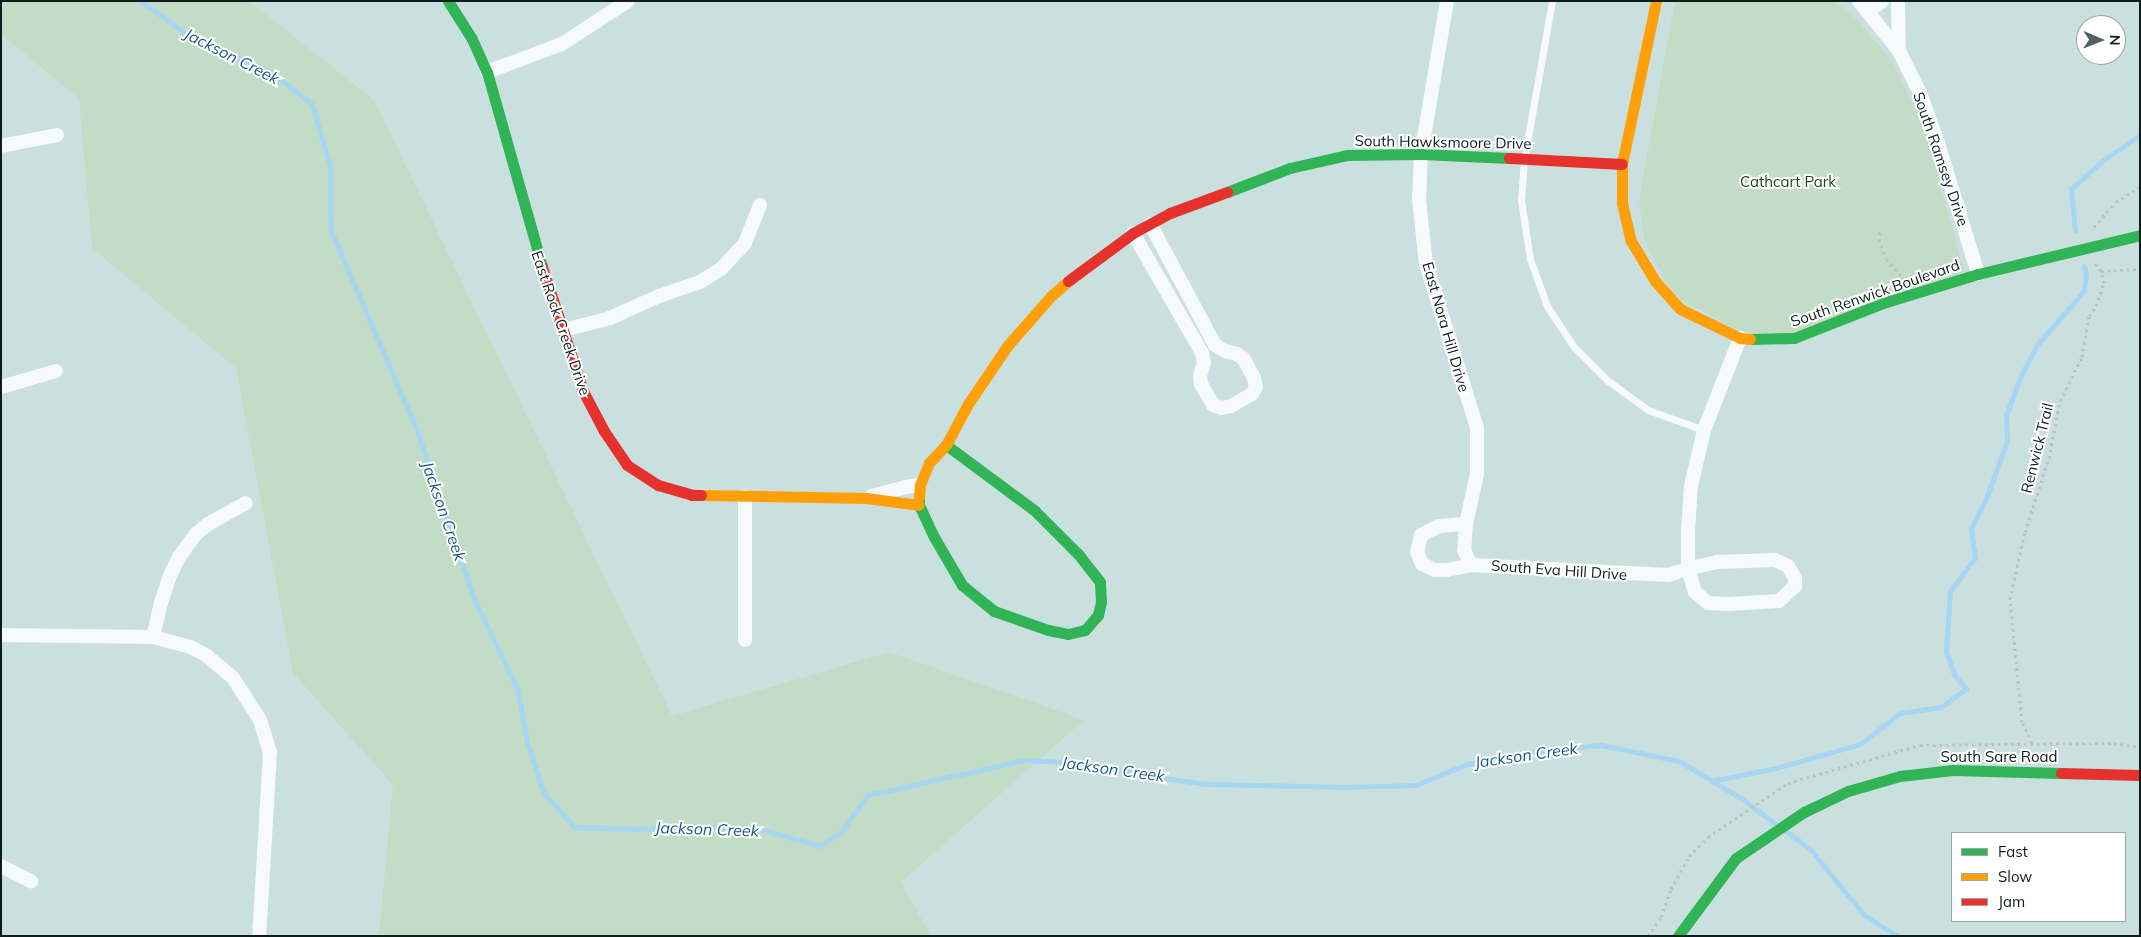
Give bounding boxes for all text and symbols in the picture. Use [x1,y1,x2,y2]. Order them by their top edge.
north arrow [2076,15,2126,65]
water label: Jackson Creek [181,24,283,88]
text: N [2106,35,2124,46]
street label: South Ramsey Drive [1910,90,1972,228]
street label: South Hawksmoore Drive [1354,131,1532,153]
park label: Cathcart Park [1740,173,1836,191]
street label: East Rock Creek Drive [528,248,594,398]
street label: South Renwick Boulevard [1788,256,1962,330]
street label: East Nora Hill Drive [1419,260,1473,394]
street label: Renwick Trail [2017,401,2057,495]
water label: Jackson Creek [418,459,470,563]
street label: South Eva Hill Drive [1490,556,1628,584]
water label: Jackson Creek [1473,738,1579,772]
street label: South Sare Road [1940,748,2058,766]
water label: Jackson Creek [1060,752,1166,786]
water label: Jackson Creek [655,818,759,840]
legend [1951,832,2126,922]
text: Fast [1998,842,2028,861]
text: Slow [1998,867,2032,886]
text: Jam [1998,892,2025,911]

